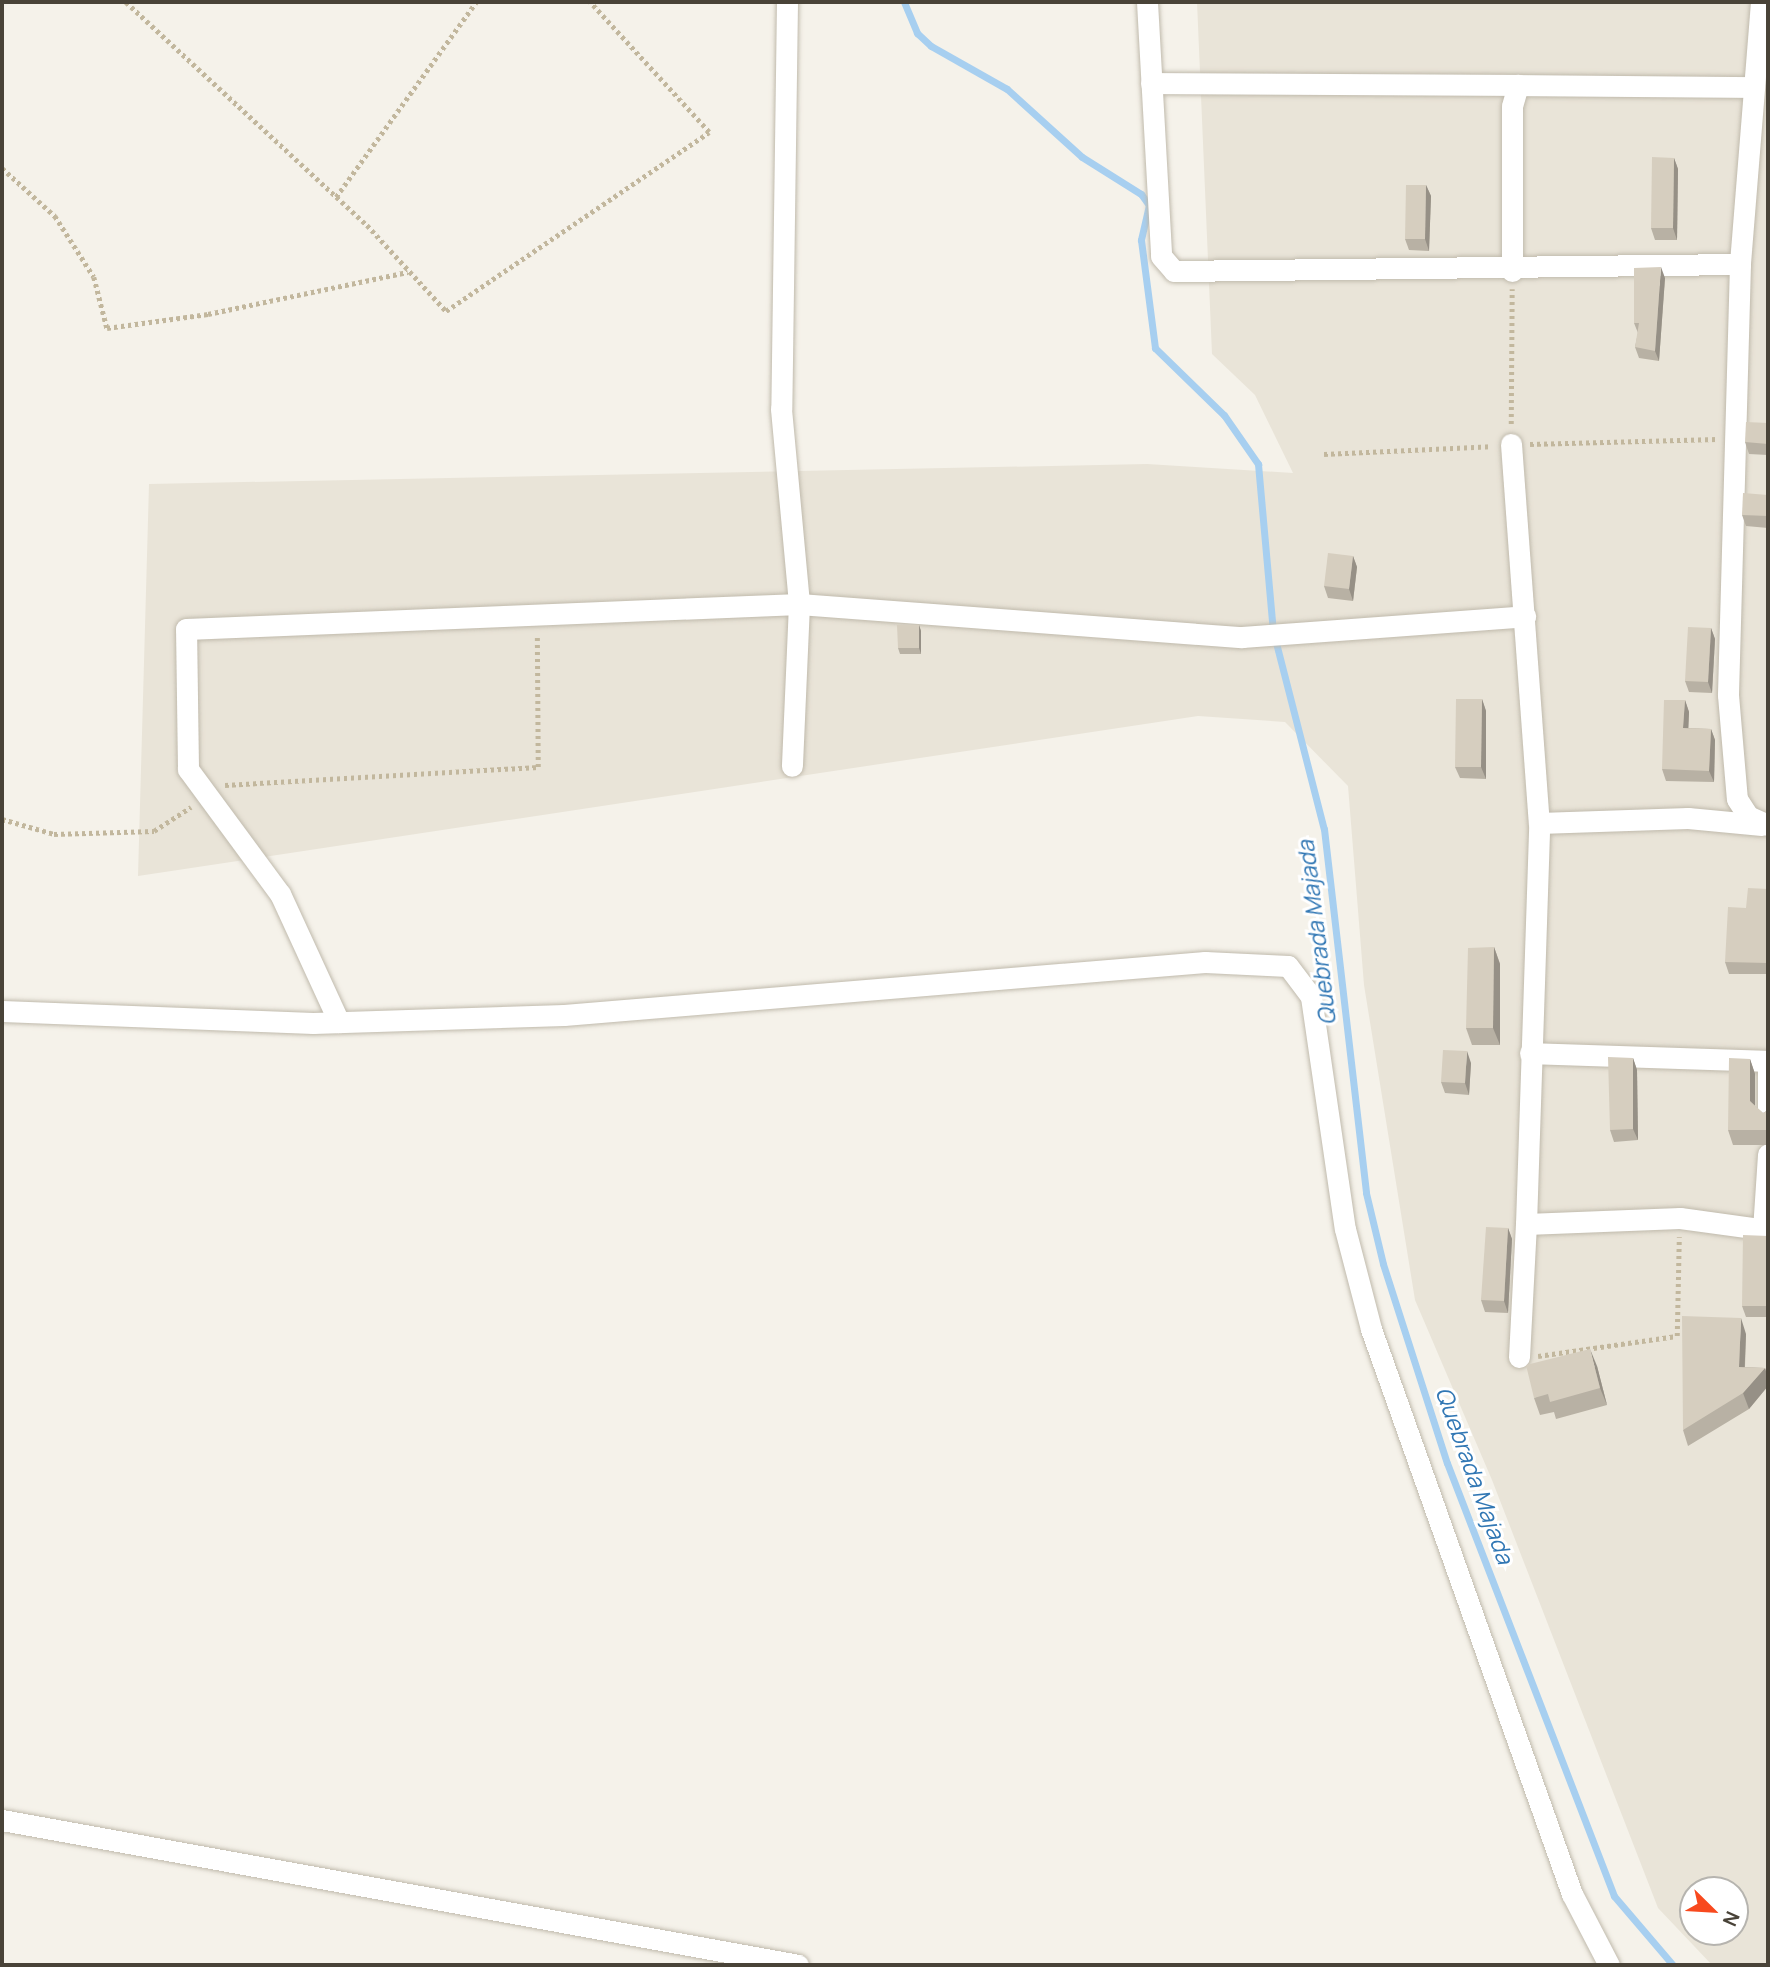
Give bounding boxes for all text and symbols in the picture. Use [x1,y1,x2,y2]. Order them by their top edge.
water label: Quebrada Majada [1291,839,1341,1027]
water label: Quebrada Majada [1430,1383,1520,1567]
north arrow [1679,1876,1749,1946]
text: N [1717,1907,1746,1930]

